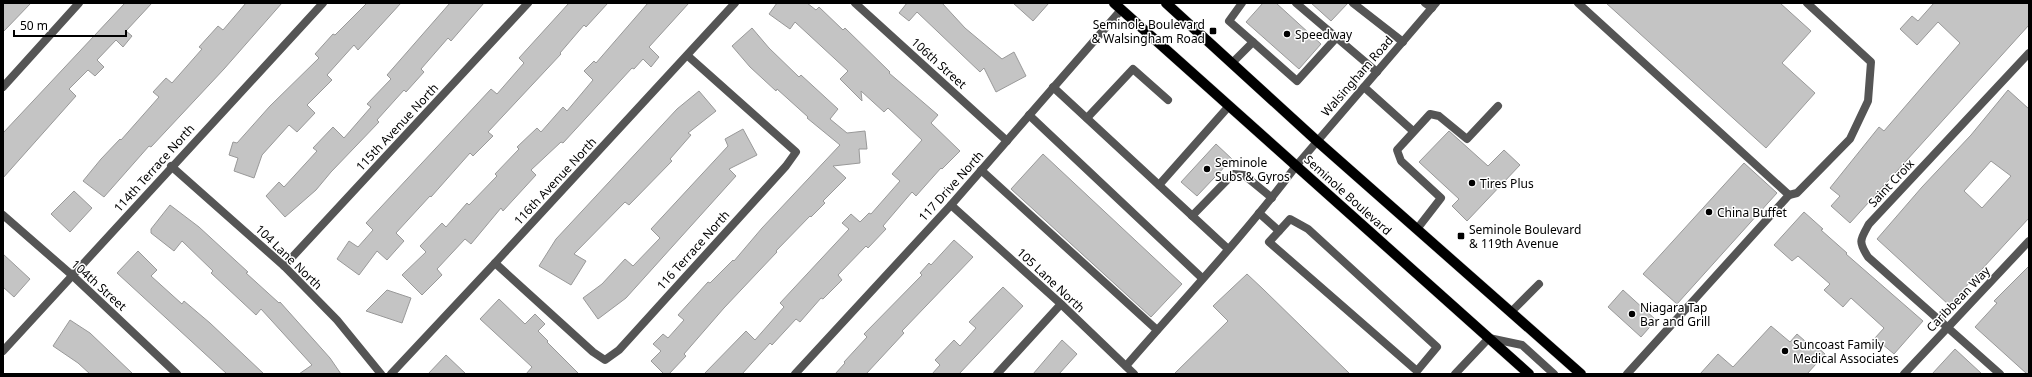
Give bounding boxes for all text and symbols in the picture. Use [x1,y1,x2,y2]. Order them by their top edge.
scale bar [14,12,126,38]
place label: Seminole Boulevard & Walsingham Road [1091,16,1205,47]
text: 50 m [20,17,48,34]
marker: Seminole Boulevard & Walsingham Road [1208,26,1218,36]
place label: Speedway [1295,26,1353,43]
marker: Speedway [1282,29,1292,39]
street label: Walsingham Road [1317,32,1397,120]
street label: 106th Street [908,34,971,93]
street label: 115th Avenue North [352,80,442,174]
street label: 114th Terrace North [110,120,198,216]
street label: 116th Avenue North [510,134,600,228]
street label: 117 Drive North [915,147,987,225]
street label: Seminole Boulevard [1301,151,1395,239]
place label: Seminole Subs & Gyros [1215,154,1290,185]
street label: Saint Croix [1864,155,1918,211]
marker: Seminole Subs & Gyros [1202,164,1212,174]
place label: Tires Plus [1480,175,1534,192]
marker: Tires Plus [1467,178,1477,188]
place label: China Buffet [1717,204,1788,221]
street label: 116 Terrace North [653,207,733,293]
marker: China Buffet [1704,207,1714,217]
street label: 104 Lane North [252,221,326,293]
place label: Seminole Boulevard & 119th Avenue [1469,221,1581,252]
marker: Seminole Boulevard & 119th Avenue [1456,231,1466,241]
street label: 105 Lane North [1013,244,1089,316]
street label: 104th Street [68,256,131,315]
street label: Caribbean Way [1922,262,1994,335]
place label: Niagara Tap Bar and Grill [1640,299,1710,330]
marker: Niagara Tap Bar and Grill [1627,309,1637,319]
place label: Suncoast Family Medical Associates [1793,336,1899,367]
marker: Suncoast Family Medical Associates [1780,346,1790,356]

